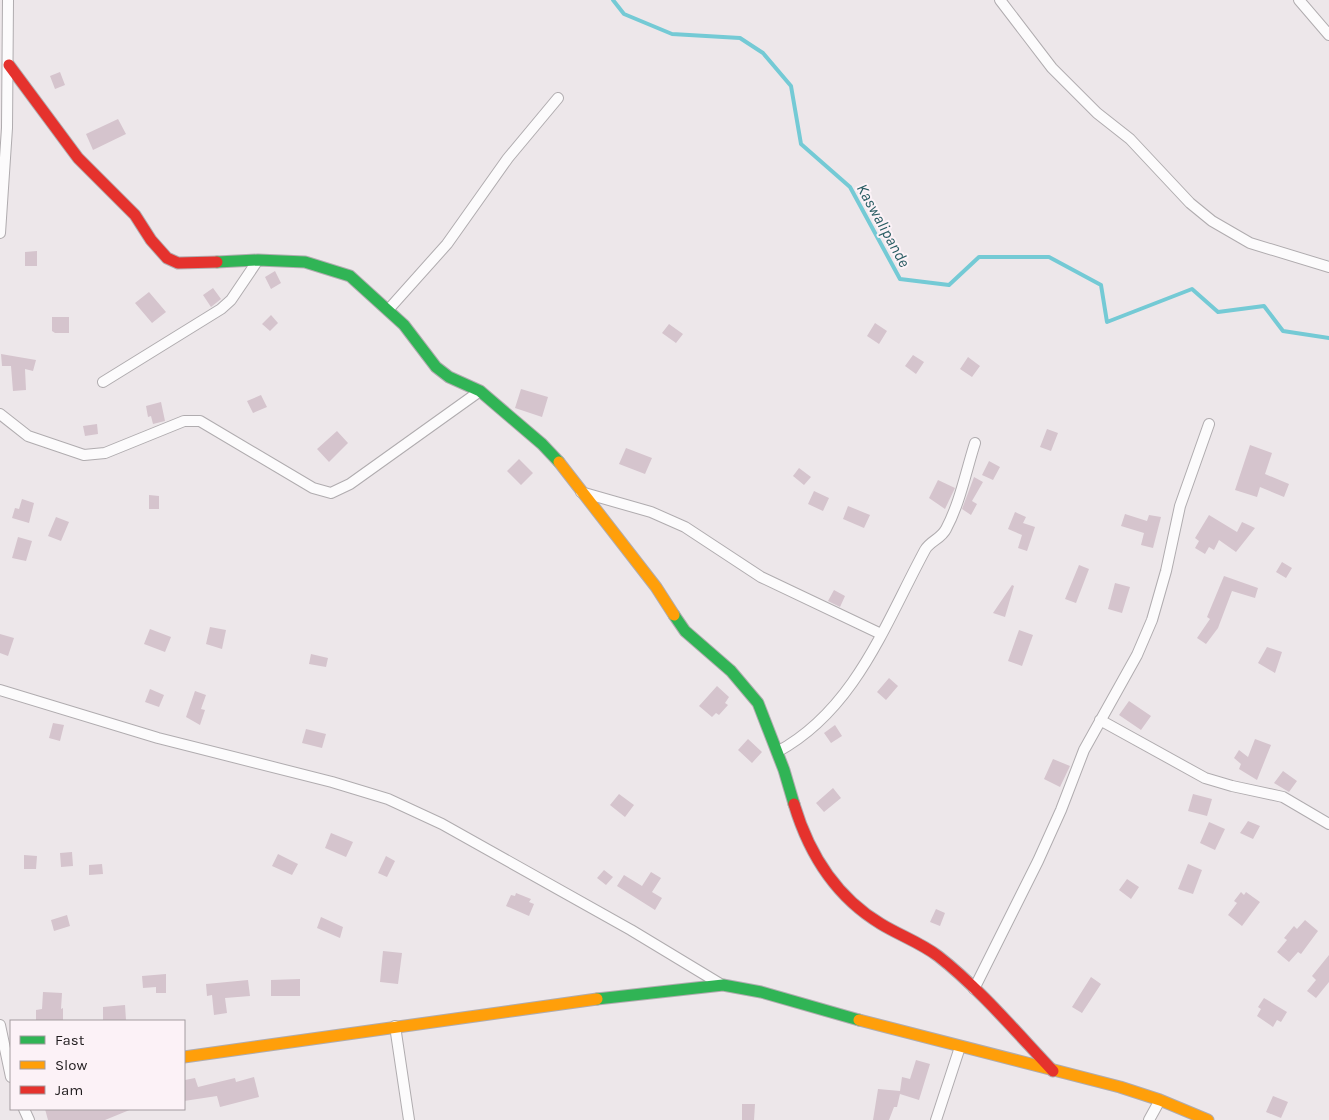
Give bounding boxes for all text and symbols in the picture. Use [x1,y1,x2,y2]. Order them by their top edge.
water label: Kaswalipande [853,180,915,271]
legend [10,1020,185,1110]
text: Fast [55,1031,85,1049]
text: Slow [55,1056,87,1074]
text: Jam [55,1081,83,1099]

